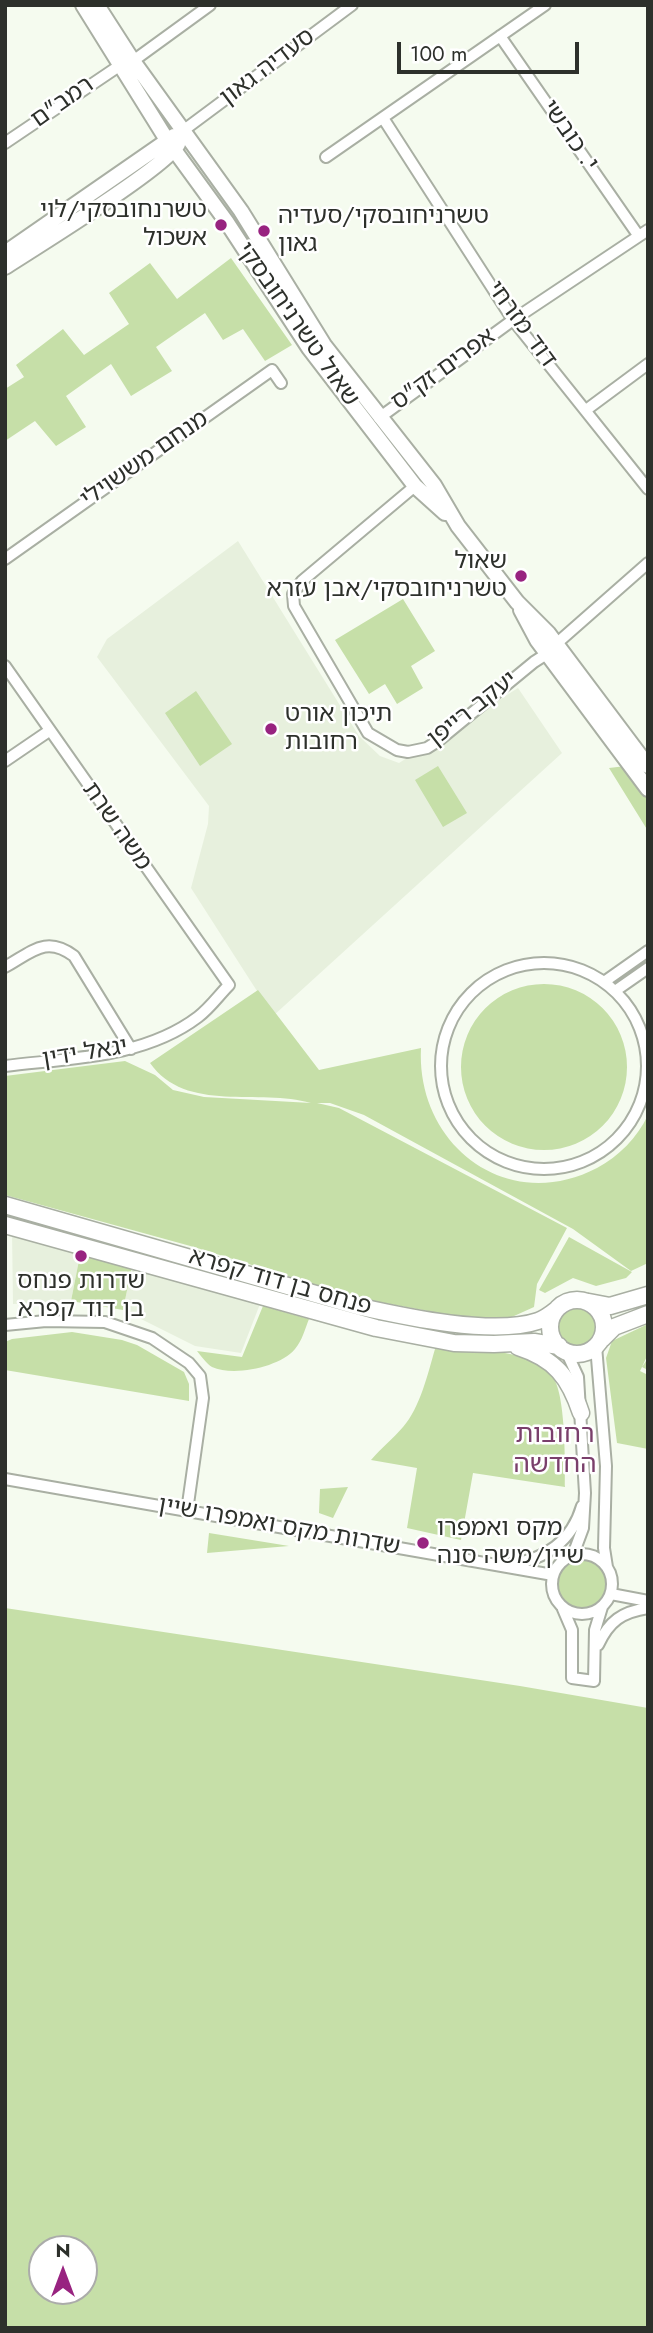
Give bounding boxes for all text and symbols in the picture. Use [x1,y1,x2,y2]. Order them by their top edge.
street label: סעדיה גאון [215,23,321,113]
scale bar [401,28,583,72]
text: 100 m [410,39,467,69]
street label: רמב"ם [26,71,100,135]
street label: י. כובשי [534,95,604,177]
place label: טשרנחובסקי/לוי אשכול [40,197,207,253]
place label: טשרניחובסקי/סעדיה גאון [278,203,489,259]
marker: טשרנחובסקי/לוי אשכול [213,217,229,233]
marker: טשרניחובסקי/סעדיה גאון [256,223,272,239]
street label: שאול טשרניחובסקי [230,237,364,413]
street label: דוד מזרחי [480,276,562,374]
street label: אפרים זק"ס [387,323,501,417]
street label: מנחם מששוילי [76,405,214,515]
place label: שאול טשרניחובסקי/אבן עזרא [267,548,507,604]
marker: שאול טשרניחובסקי/אבן עזרא [513,568,529,584]
street label: יעקב רייפן [422,666,524,754]
place label: תיכון אורט רחובות [285,701,392,757]
marker: תיכון אורט רחובות [263,721,279,737]
street label: משה שרת [75,777,157,877]
street label: יגאל ידין [40,1033,130,1075]
street label: פנחס בן דוד קפרא [185,1243,375,1323]
marker: שדרות פנחס בן דוד קפרא [73,1248,89,1264]
place label: שדרות פנחס בן דוד קפרא [17,1268,145,1324]
district label: רחובות החדשה [514,1420,596,1482]
street label: שדרות מקס ואמפרו שיין [156,1492,402,1562]
place label: מקס ואמפרו שיין/משה סנה [437,1515,584,1571]
marker: מקס ואמפרו שיין/משה סנה [415,1535,431,1551]
north arrow [28,2235,98,2305]
text: N [55,2237,71,2264]

